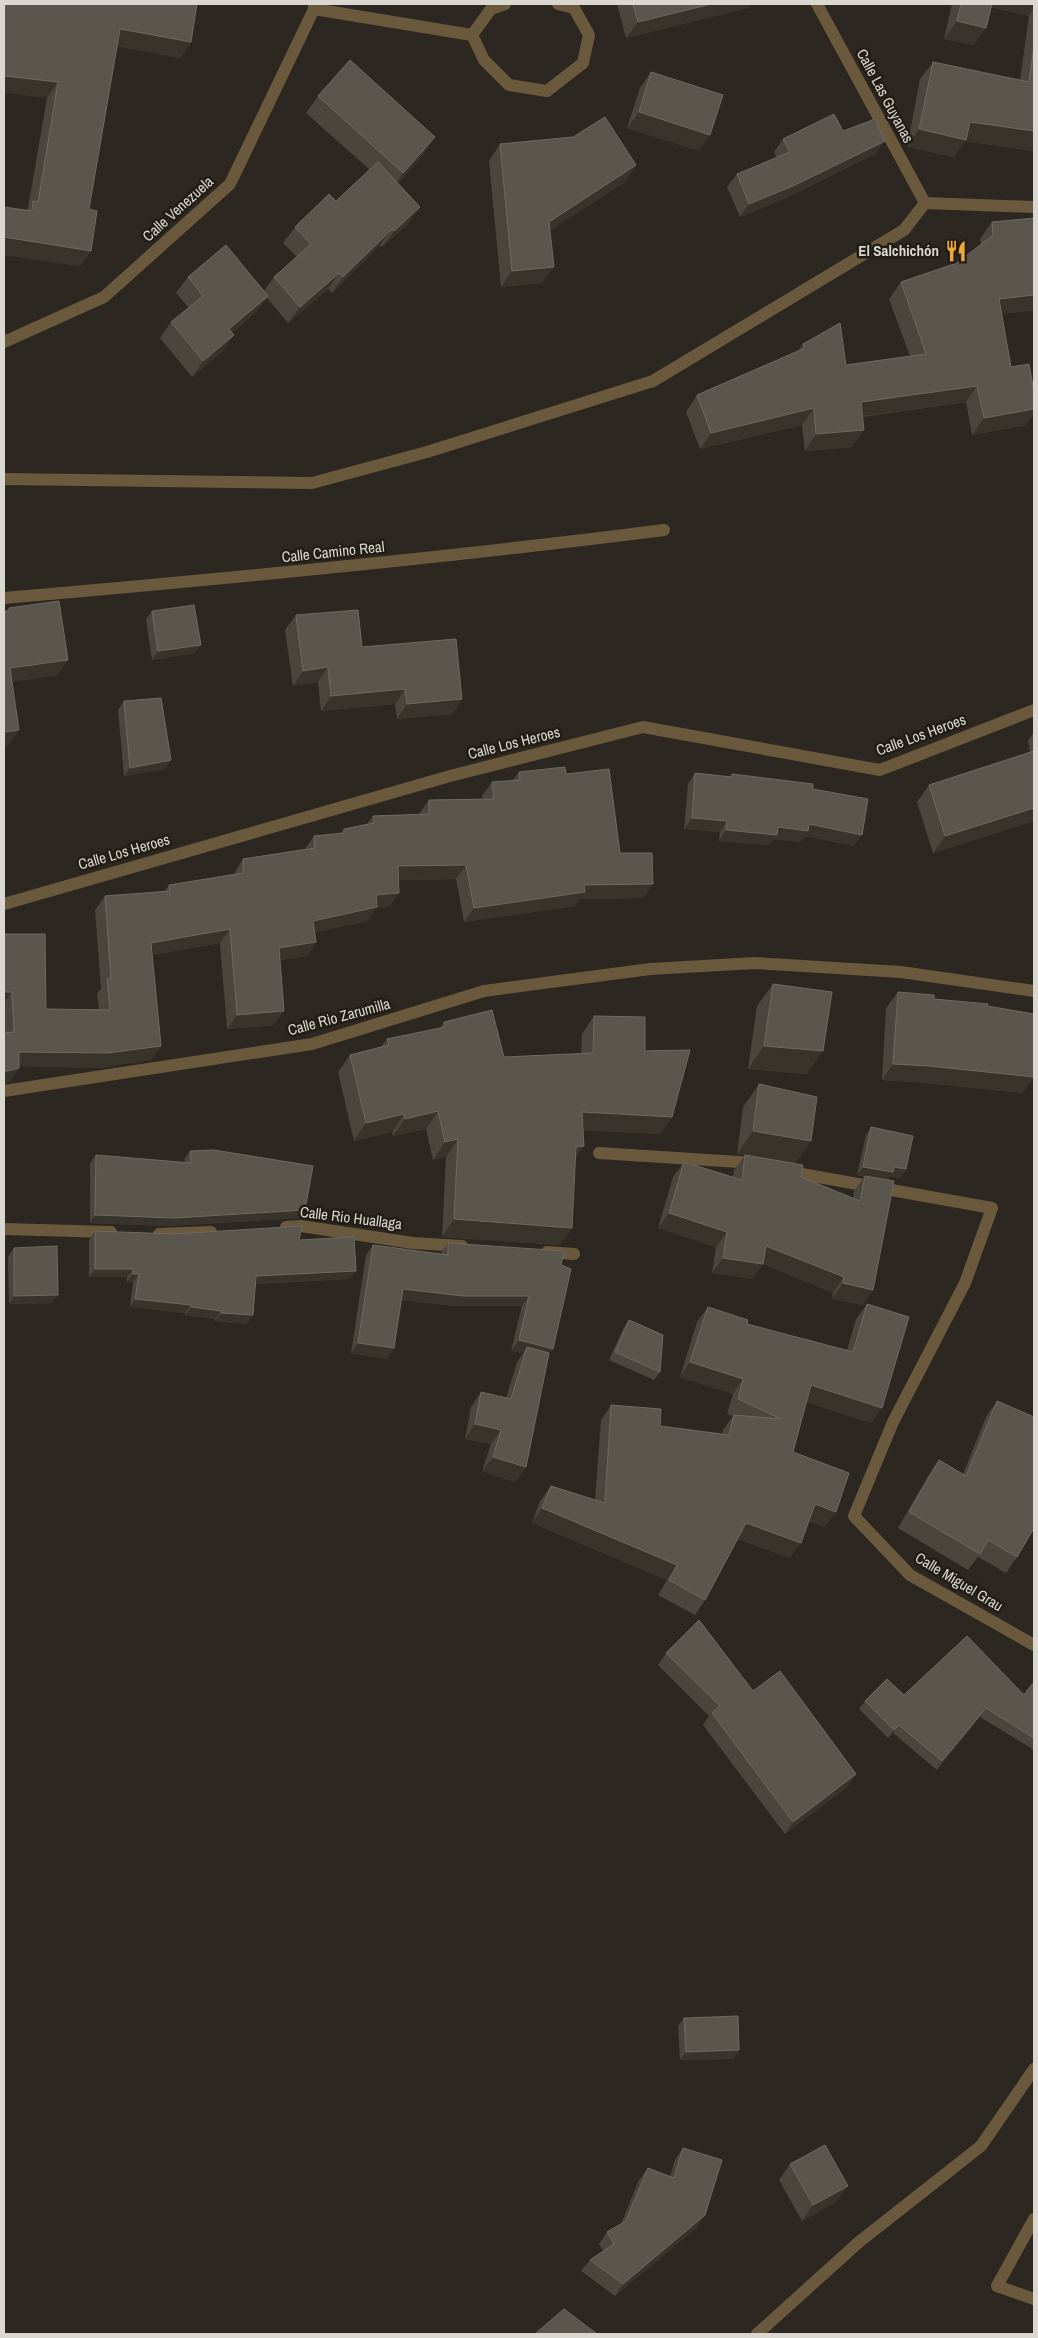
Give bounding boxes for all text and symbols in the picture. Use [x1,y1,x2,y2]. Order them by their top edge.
street label: Calle Las Guyanas [852,45,919,147]
street label: Calle Venezuela [138,171,218,246]
restaurant icon: El Salchichón [943,238,969,264]
place label: El Salchichón [858,240,939,261]
street label: Calle Camino Real [281,536,385,567]
street label: Calle Los Heroes [873,709,969,761]
street label: Calle Los Heroes [466,721,562,764]
street label: Calle Los Heroes [76,828,172,875]
street label: Calle Rio Zarumilla [285,993,393,1040]
street label: Calle Rio Huallaga [299,1201,403,1234]
street label: Calle Miguel Grau [911,1547,1007,1616]

